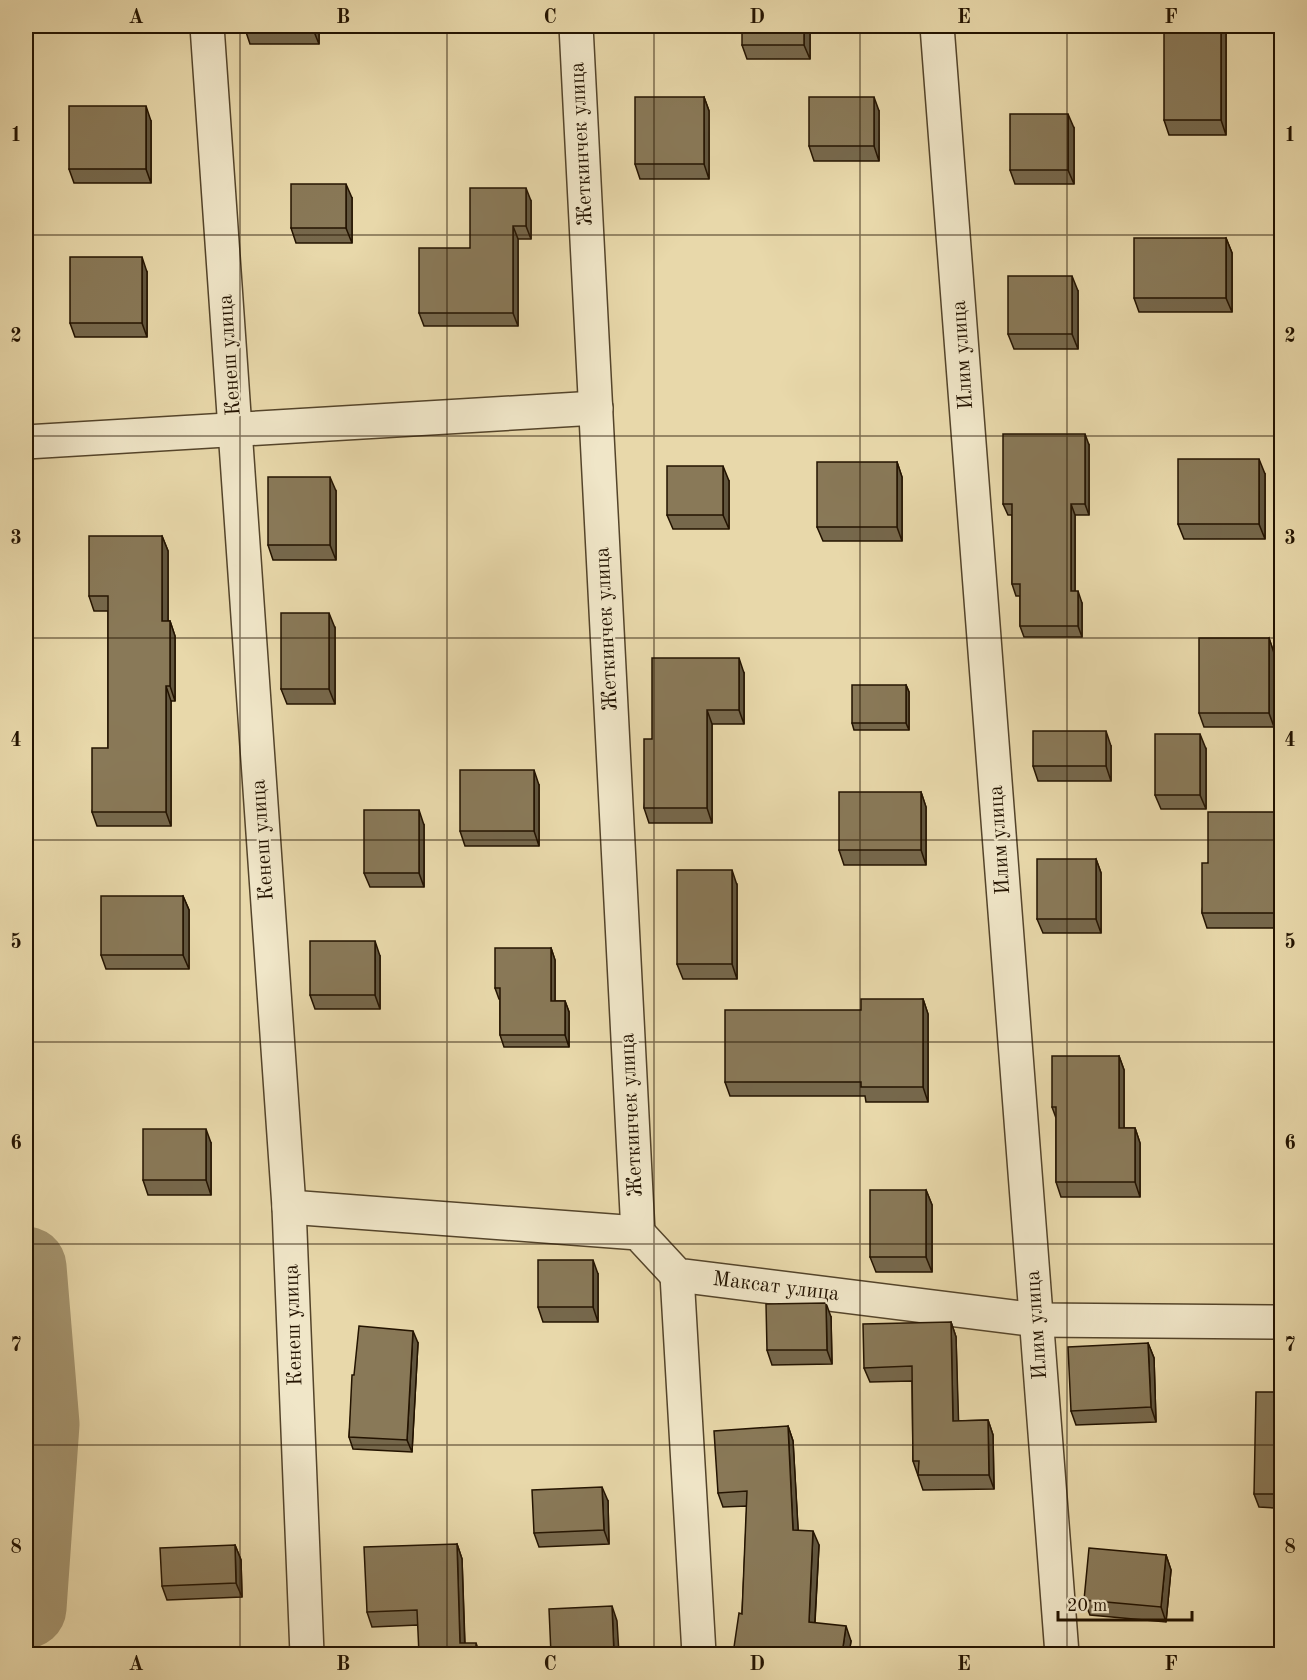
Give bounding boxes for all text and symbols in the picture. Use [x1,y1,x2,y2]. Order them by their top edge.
text: A [128,8,144,28]
text: B [336,8,350,28]
text: C [543,8,557,28]
text: D [749,8,765,28]
text: E [957,8,971,28]
text: F [1164,8,1178,28]
street label: Жеткинчек улица [567,61,597,227]
text: 1 [10,126,22,146]
text: 1 [1284,126,1296,146]
street label: Кенеш улица [215,294,245,416]
street label: Илим улица [949,300,977,410]
text: 2 [10,327,22,347]
text: 2 [1284,327,1296,347]
text: 3 [10,529,22,549]
text: 3 [1284,529,1296,549]
street label: Жеткинчек улица [592,546,622,712]
text: 4 [10,731,22,751]
text: 4 [1284,731,1296,751]
street label: Кенеш улица [248,779,278,901]
street label: Илим улица [986,785,1014,895]
text: 5 [10,932,22,953]
text: 5 [1284,932,1296,953]
street label: Жеткинчек улица [617,1032,647,1198]
text: 6 [10,1134,22,1154]
text: 6 [1284,1134,1296,1154]
street label: Кенеш улица [281,1264,307,1386]
street label: Максат улица [711,1269,841,1305]
street label: Илим улица [1023,1270,1051,1380]
text: 7 [10,1336,22,1356]
text: 7 [1284,1336,1296,1356]
text: 8 [10,1538,22,1558]
text: 8 [1284,1538,1296,1558]
scale bar [1058,1584,1192,1622]
text: 20 m [1067,1597,1107,1615]
text: A [128,1655,144,1675]
text: B [336,1655,350,1675]
text: C [543,1655,557,1675]
text: D [749,1655,765,1675]
text: E [957,1655,971,1675]
text: F [1164,1655,1178,1675]

